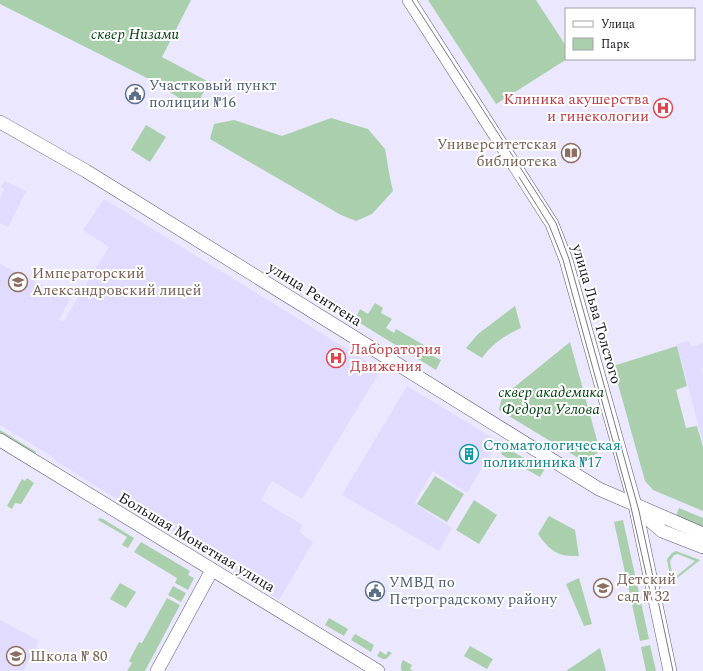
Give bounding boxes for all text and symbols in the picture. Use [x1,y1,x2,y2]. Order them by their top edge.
legend [565,8,695,60]
text: Улица [601,15,635,34]
park label: сквер Низами [91,23,179,46]
text: Парк [601,35,630,54]
place label: Участковый пункт полиции №16 [149,74,277,114]
public building icon: Участковый пункт полиции №16 [124,83,146,105]
place label: Клиника акушерства и гинекологии [503,88,650,128]
hospital icon: Клиника акушерства и гинекологии [652,97,674,119]
place label: Университетская библиотека [437,133,558,173]
library icon: Университетская библиотека [560,142,582,164]
street label: улица Льва Толстого [565,241,627,387]
street label: улица Рентгена [262,256,367,333]
place label: Императорский Александровский лицей [32,262,202,302]
school or university icon: Императорский Александровский лицей [7,271,29,293]
place label: Лаборатория Движения [350,338,441,378]
hospital icon: Лаборатория Движения [325,347,347,369]
park label: сквер академика Федора Углова [498,381,605,421]
place label: Стоматологическая поликлиника №17 [483,434,621,474]
building icon: Стоматологическая поликлиника №17 [458,443,480,465]
street label: Большая Монетная улица [114,486,280,599]
place label: Детский сад № 32 [617,568,676,608]
place label: УМВД по Петроградскому району [389,571,558,611]
school or university icon: Детский сад № 32 [592,577,614,599]
public building icon: УМВД по Петроградскому району [364,580,386,602]
school or university icon: Школа № 80 [5,645,27,667]
place label: Школа № 80 [30,645,107,668]

